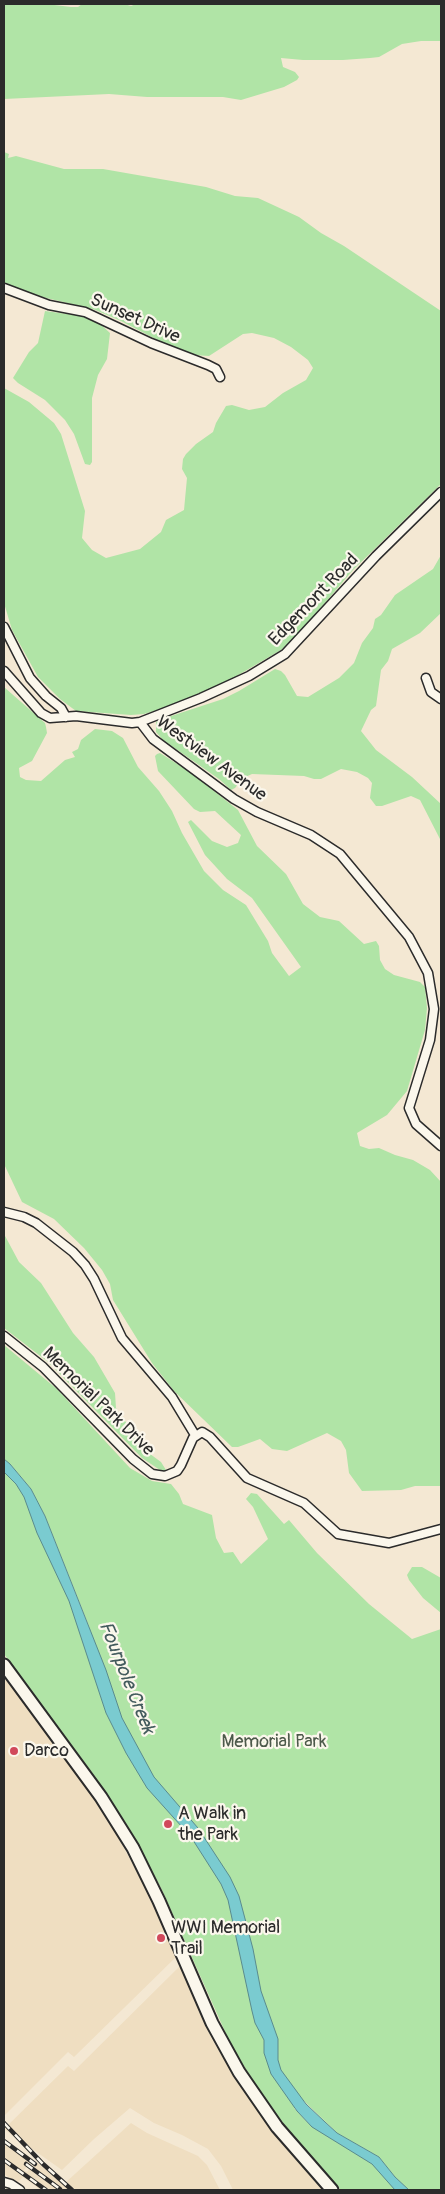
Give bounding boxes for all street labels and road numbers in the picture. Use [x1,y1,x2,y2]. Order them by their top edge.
street label: Sunset Drive [87,290,183,348]
street label: Edgemont Road [265,549,363,651]
street label: Westview Avenue [152,712,270,806]
street label: Memorial Park Drive [38,1343,158,1461]

